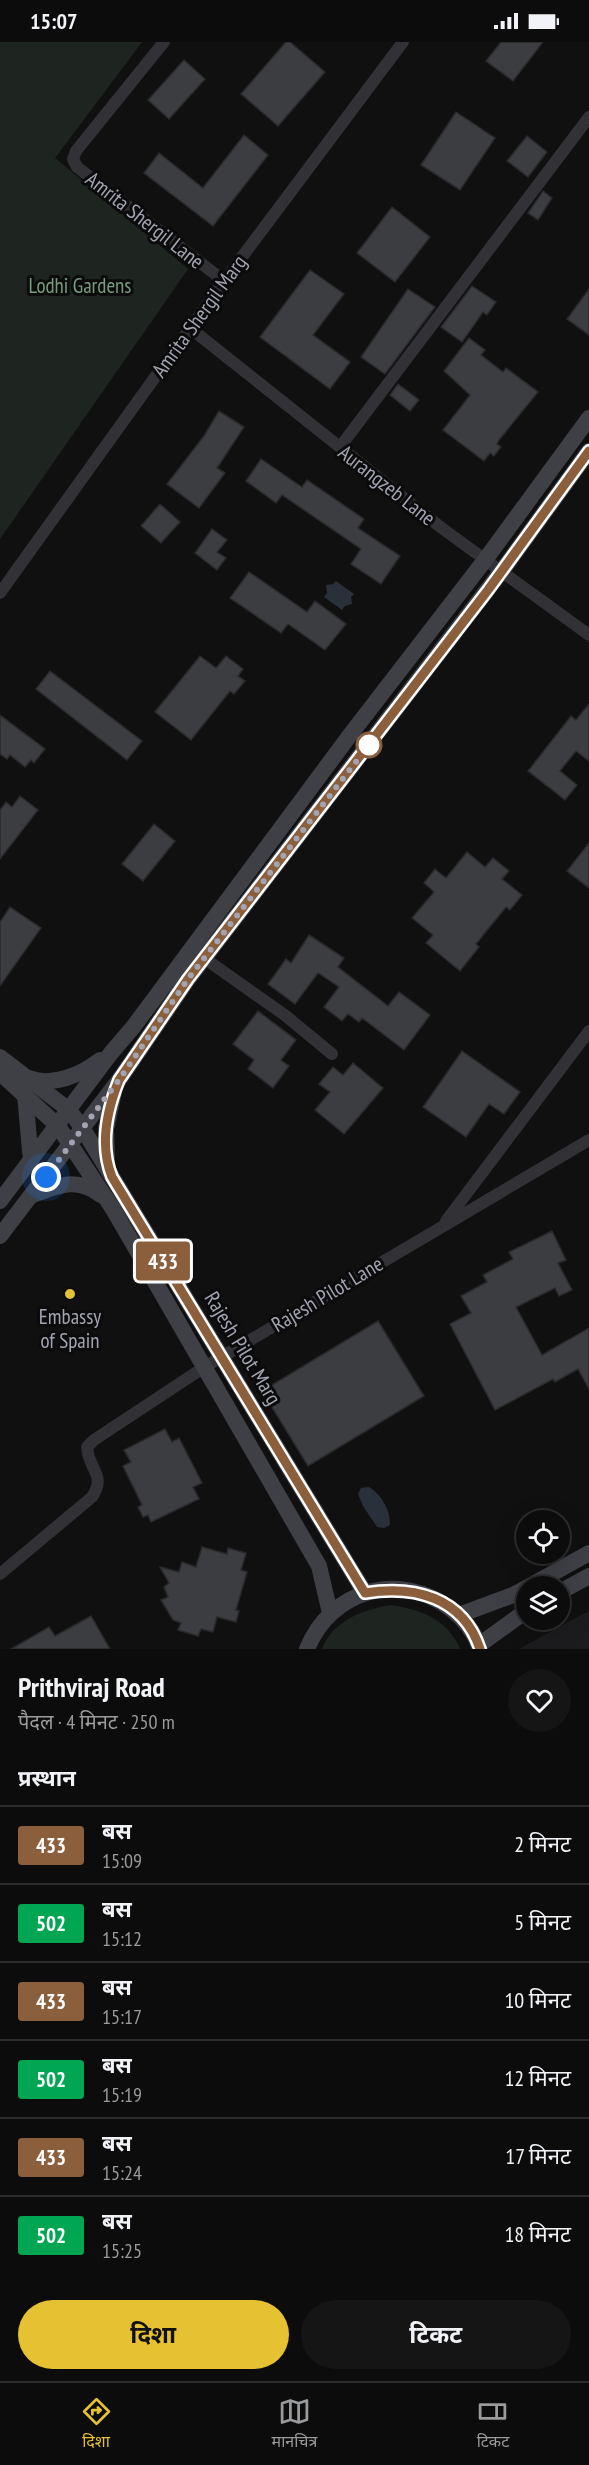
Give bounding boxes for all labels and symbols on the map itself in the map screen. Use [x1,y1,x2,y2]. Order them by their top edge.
street label: Amrita Shergil Lane [80,165,210,275]
street label: Amrita Shergil Marg [146,249,252,383]
park label: Lodhi Gardens [29,272,131,299]
street label: Aurangzeb Lane [333,439,441,531]
unlabelled marker [356,732,382,758]
your location [31,1162,61,1192]
line badge: 433 [128,1242,198,1280]
street label: Rajesh Pilot Lane [266,1250,388,1338]
street label: Rajesh Pilot Marg [199,1286,287,1410]
marker: Embassy of Spain [63,1287,77,1301]
place label: Embassy of Spain [39,1303,101,1354]

